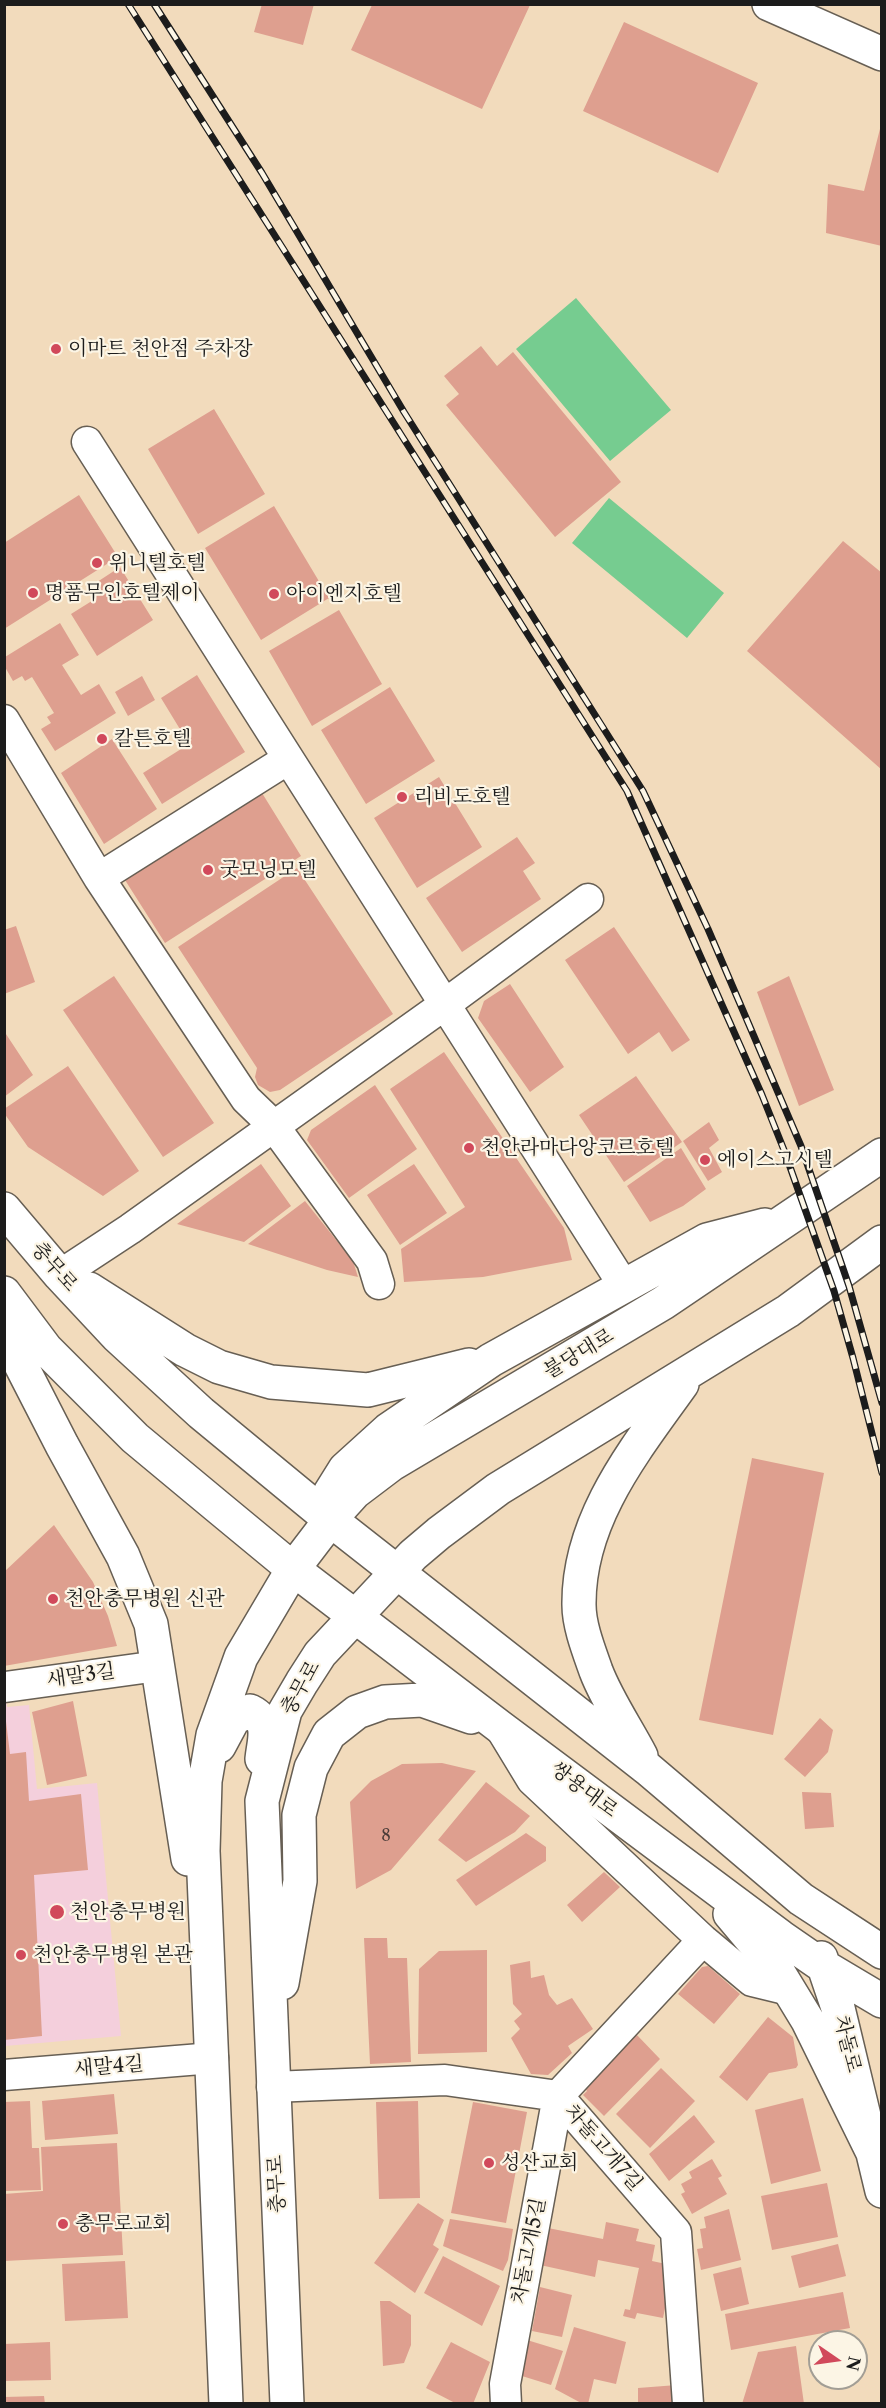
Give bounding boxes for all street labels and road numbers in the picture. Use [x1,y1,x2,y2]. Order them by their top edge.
street label: 충무로 [26,1237,82,1297]
street label: 불당대로 [540,1324,618,1384]
street label: 충무로 [276,1657,326,1719]
street label: 새말3길 [45,1659,117,1693]
street label: 쌍용대로 [546,1757,622,1823]
street label: 차돌로 [828,2013,866,2075]
street label: 새말4길 [73,2052,145,2082]
street label: 차돌고개7길 [559,2100,647,2196]
street label: 충무로 [263,2154,291,2214]
street label: 차돌고개5길 [507,2196,551,2306]

